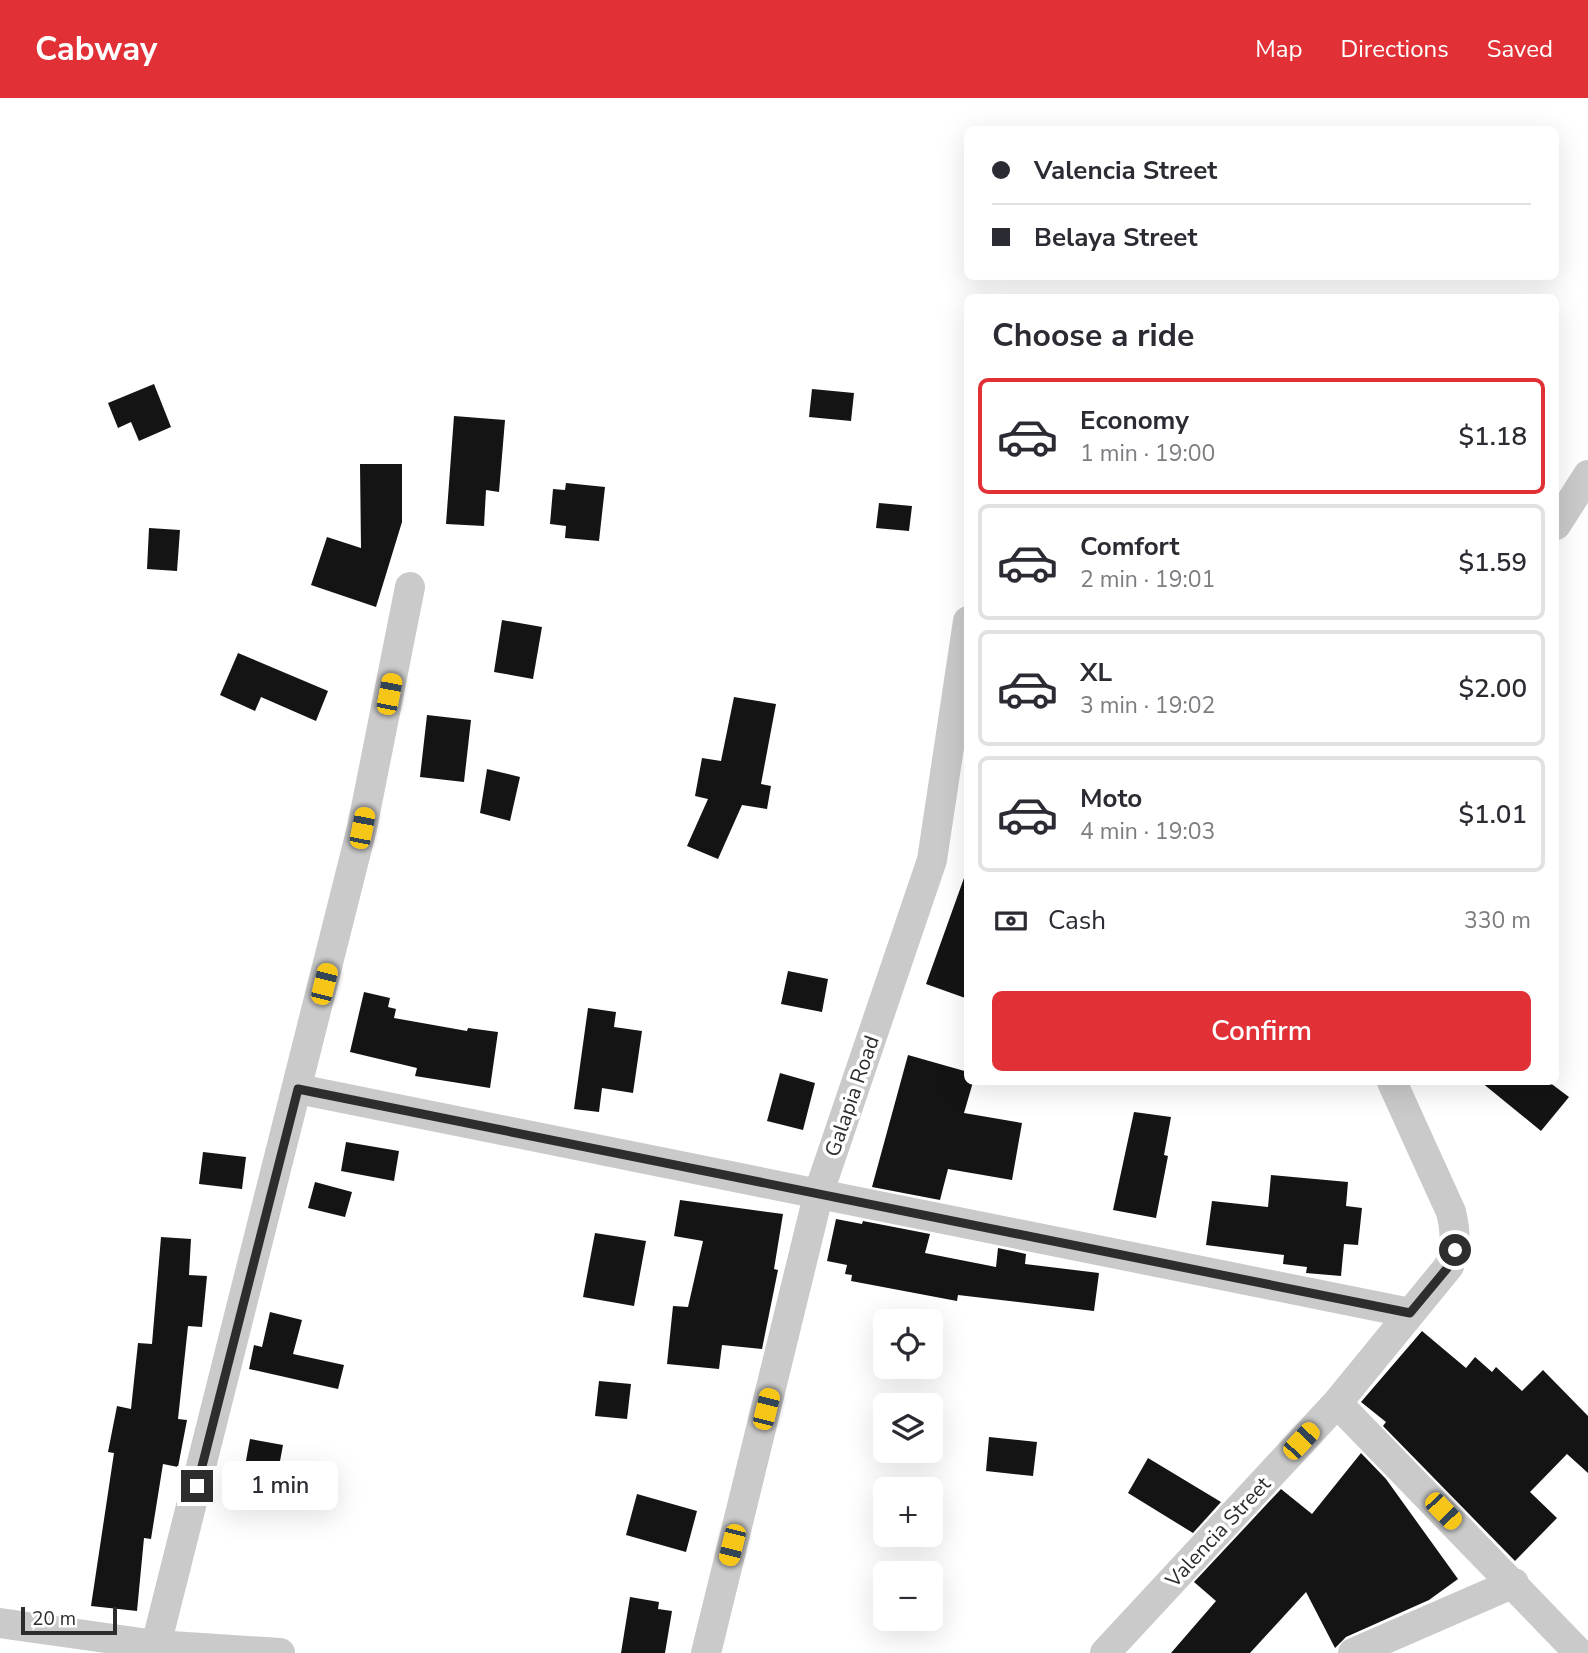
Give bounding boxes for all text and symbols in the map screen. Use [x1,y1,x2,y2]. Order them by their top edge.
text: Cabway [35,27,157,72]
text: Map [1255,33,1302,65]
text: Directions [1340,33,1449,65]
text: Saved [1487,33,1553,65]
text: Valencia Street [1034,153,1217,188]
text: Belaya Street [1034,220,1197,255]
text: Choose a ride [992,314,1194,357]
text: Economy [1080,403,1189,438]
icon: car [996,405,1059,468]
text: $1.18 [1458,419,1527,454]
text: 1 min · 19:00 [1080,438,1215,469]
text: Comfort [1080,529,1180,564]
icon: car [996,531,1059,594]
text: $1.59 [1458,545,1527,580]
text: 2 min · 19:01 [1080,564,1215,595]
text: XL [1080,655,1112,690]
icon: car [996,657,1059,720]
car [375,671,404,717]
text: $2.00 [1458,671,1527,706]
text: 3 min · 19:02 [1080,690,1215,721]
text: Moto [1080,781,1142,816]
icon: car [996,783,1059,846]
text: $1.01 [1458,797,1527,832]
car [348,805,377,851]
text: 4 min · 19:03 [1080,816,1215,847]
icon: cash [992,902,1030,940]
text: Cash [1048,903,1106,938]
text: 330 m [1464,905,1531,936]
car [309,961,340,1007]
button: Confirm [992,991,1531,1071]
street label: Galapia Road [818,1032,886,1160]
route start [1439,1234,1471,1266]
map controls [873,1309,943,1631]
button: locate [873,1309,943,1379]
car [751,1386,782,1432]
button: layers [873,1393,943,1463]
car [1279,1418,1324,1464]
callout: 1 min [222,1462,337,1510]
route end [181,1470,213,1502]
text: 1 min [251,1470,309,1501]
street label: Valencia Street [1159,1470,1277,1594]
button: + [873,1477,943,1547]
car [1421,1489,1466,1533]
car [717,1522,748,1568]
button: − [873,1561,943,1631]
scale bar [21,1604,117,1636]
text: 20 m [32,1606,76,1632]

